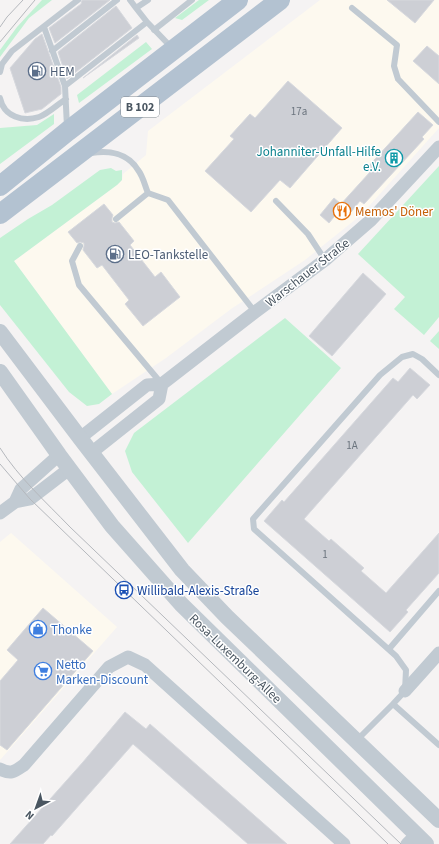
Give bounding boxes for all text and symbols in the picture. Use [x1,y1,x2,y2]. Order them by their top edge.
fuel station icon: HEM [27,61,47,81]
place label: HEM [50,63,75,81]
road number: B 102 [121,97,159,117]
house number: 17a [291,104,307,119]
place label: Johanniter-Unfall-Hilfe e.V. [256,143,381,176]
building icon: Johanniter-Unfall-Hilfe e.V. [384,148,404,168]
restaurant icon: Memos' Döner [332,201,352,221]
place label: Memos' Döner [355,203,434,221]
street label: Warschauer Straße [262,234,353,311]
fuel station icon: LEO-Tankstelle [105,244,125,264]
place label: LEO-Tankstelle [128,246,208,264]
house number: 1A [346,438,358,453]
house number: 1 [322,547,328,562]
bus stop icon: Willibald-Alexis-Straße [114,580,134,600]
place label: Willibald-Alexis-Straße [137,582,259,600]
street label: Rosa-Luxemburg-Allee [185,610,286,708]
shop icon: Thonke [28,619,48,639]
place label: Thonke [51,621,92,639]
place label: Netto Marken-Discount [56,656,149,689]
supermarket icon: Netto Marken-Discount [33,661,53,681]
north arrow [16,788,56,828]
text: N [22,807,37,823]

